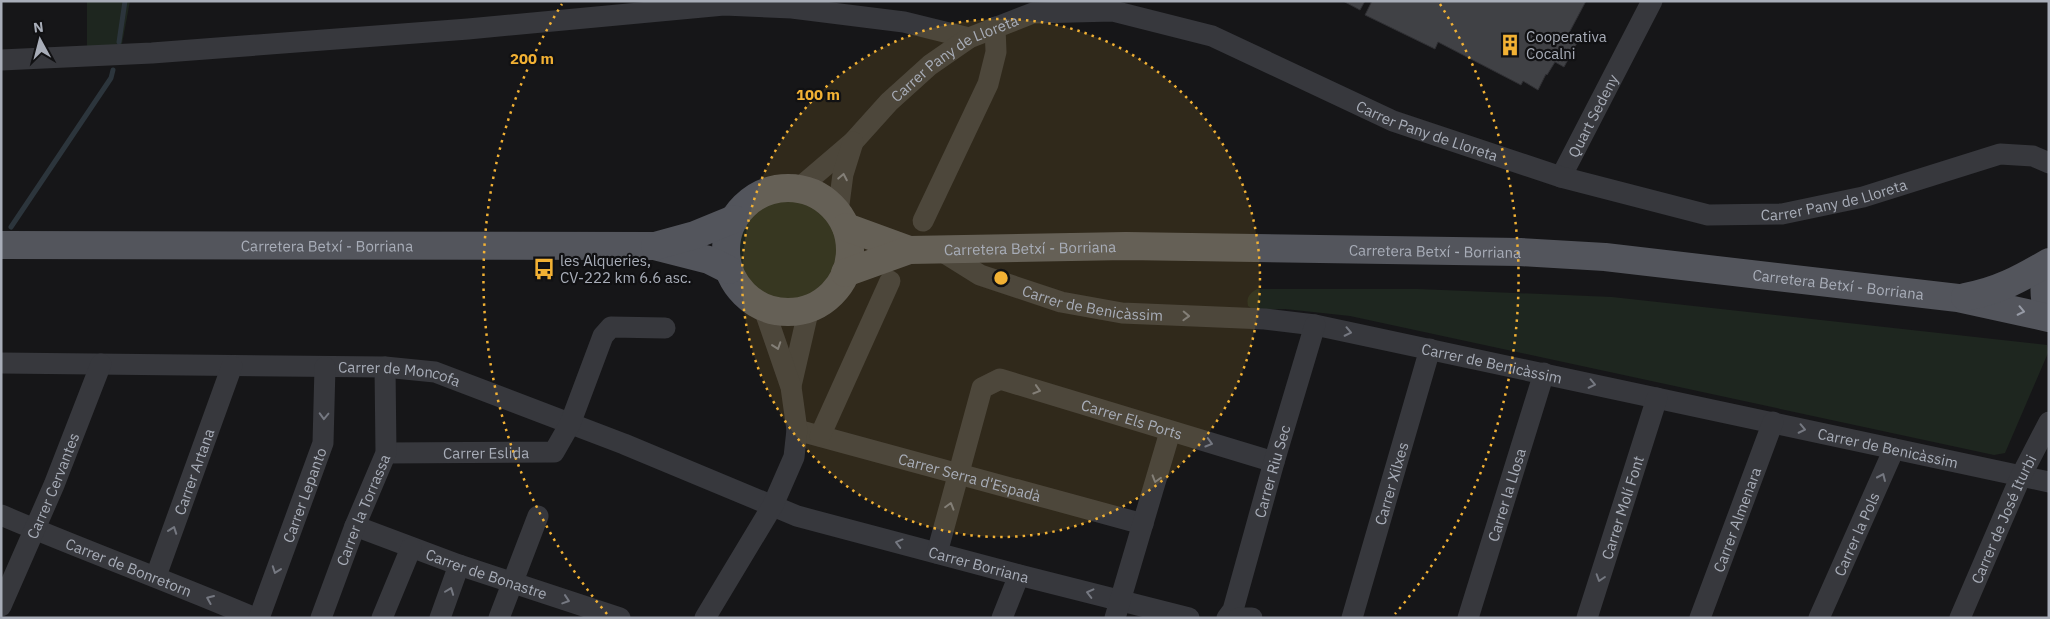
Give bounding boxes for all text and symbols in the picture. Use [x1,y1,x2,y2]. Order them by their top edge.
street label: Carrer Pany de Lloreta [886,10,1021,106]
north arrow [15,15,65,65]
text: N [32,18,45,37]
place label: Cooperativa Cocalni [1526,27,1607,63]
building icon: Cooperativa Cocalni [1497,32,1523,58]
text: 200 m [510,49,554,68]
street label: Quart Sedeny [1563,70,1622,161]
text: 100 m [796,85,840,104]
street label: Carrer Pany de Lloreta [1353,96,1500,165]
one-way arrow [837,172,848,181]
street label: Carrer Pany de Lloreta [1761,174,1909,224]
street label: Carretera Betxí - Borriana [241,236,413,255]
street label: Carretera Betxí - Borriana [944,237,1116,259]
street label: Carretera Betxí - Borriana [1349,240,1521,262]
place label: les Alqueries, CV-222 km 6.6 asc. [560,251,692,287]
bus stop icon: les Alqueries, CV-222 km 6.6 asc. [531,256,557,282]
street label: Carretera Betxí - Borriana [1751,265,1925,303]
centre of rings [992,269,1010,287]
street label: Carrer de Benicàssim [1020,280,1164,324]
one-way arrow [2016,305,2025,316]
one-way arrow [1183,310,1191,321]
one-way arrow [1343,326,1352,336]
street label: Carrer de Benicàssim [1420,339,1564,387]
one-way arrow [771,342,781,350]
street label: Carrer de Moncofa [338,357,463,390]
one-way arrow [1588,378,1597,389]
one-way arrow [1032,385,1040,395]
street label: Carrer Els Ports [1079,395,1185,443]
one-way arrow [318,412,329,420]
street label: Carrer Riu Sec [1250,422,1294,520]
one-way arrow [1798,423,1807,434]
street label: Carrer de Benicàssim [1816,423,1960,472]
street label: Carrer Artana [169,426,218,517]
street label: Carrer Cervantes [22,430,83,542]
one-way arrow [1204,438,1212,448]
street label: Carrer Xilxes [1370,440,1412,527]
street label: Carrer Eslida [443,443,529,462]
street label: Carrer Lepanto [278,445,330,545]
street label: Carrer la Llosa [1483,446,1530,544]
street label: Carrer Serra d'Espadà [896,448,1043,505]
street label: Carrer la Torrassa [332,451,394,568]
street label: Carrer de José Iturbi [1966,451,2040,586]
street label: Carrer Molí Font [1597,453,1648,562]
street label: Carrer Almenara [1708,464,1765,575]
one-way arrow [1875,473,1886,482]
one-way arrow [1152,474,1162,482]
street label: Carrer la Pols [1829,489,1883,579]
one-way arrow [945,502,955,511]
one-way arrow [167,527,177,535]
street label: Carrer de Bonretorn [63,533,195,600]
one-way arrow [895,538,904,549]
street label: Carrer Borriana [926,542,1031,587]
street label: Carrer de Bonastre [423,544,550,603]
one-way arrow [272,565,282,574]
one-way arrow [1596,573,1606,581]
one-way arrow [444,588,454,596]
one-way arrow [1086,588,1095,599]
one-way arrow [561,594,569,604]
one-way arrow [206,595,215,605]

